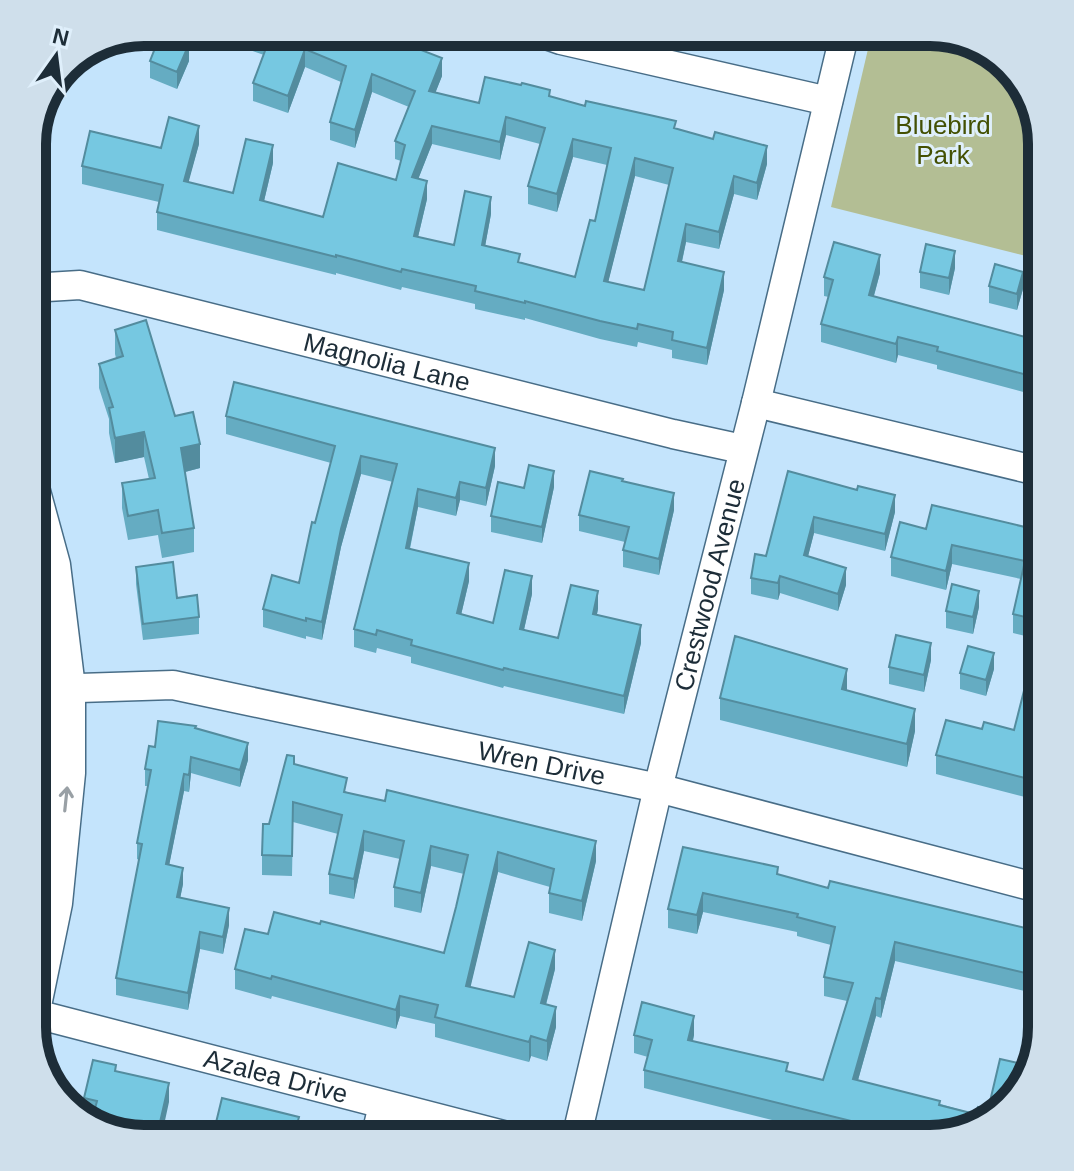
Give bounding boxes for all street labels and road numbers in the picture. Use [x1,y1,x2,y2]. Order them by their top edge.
street label: Magnolia Lane [300,327,473,397]
street label: Crestwood Avenue [668,476,751,694]
street label: Wren Drive [475,735,608,791]
street label: Azalea Drive [201,1043,351,1109]

